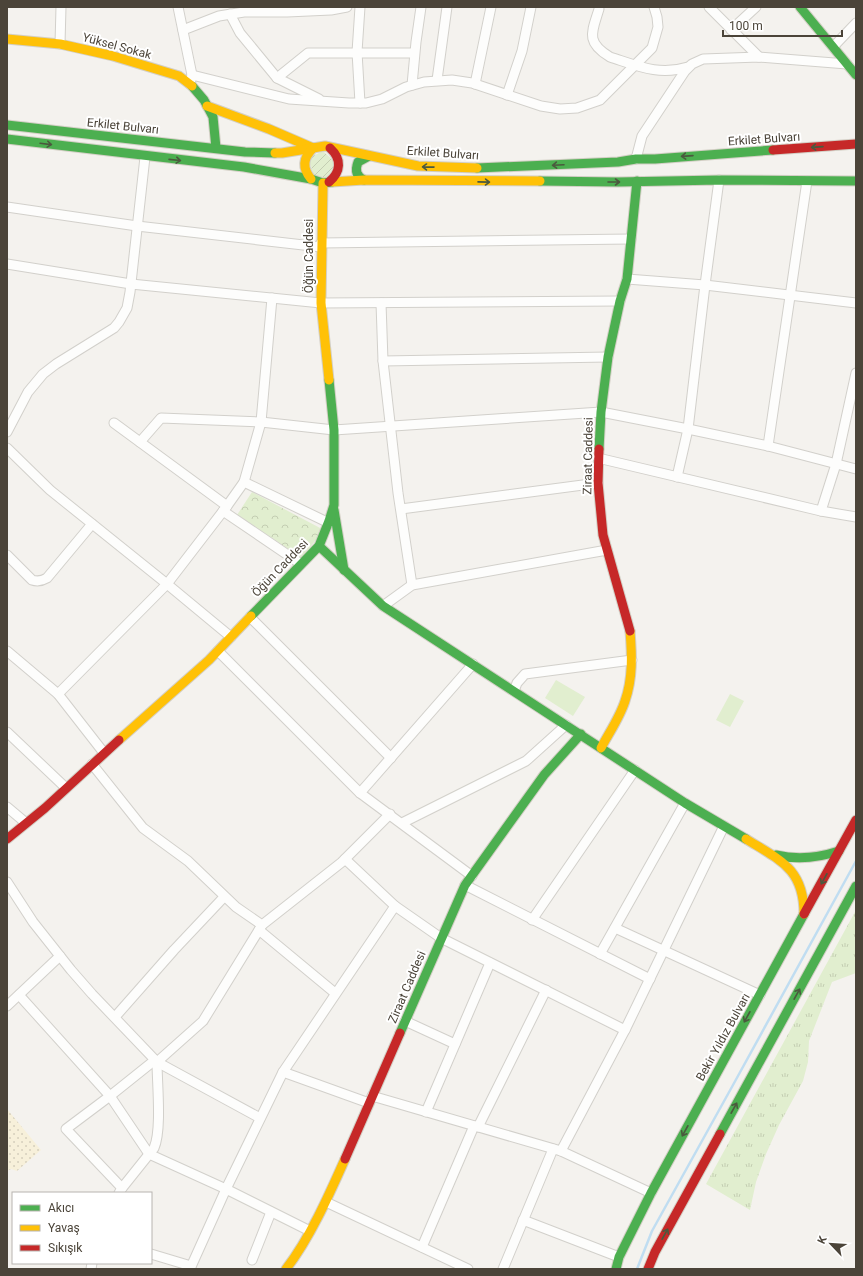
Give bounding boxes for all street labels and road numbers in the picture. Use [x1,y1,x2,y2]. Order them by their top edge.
street label: Yüksel Sokak [81,30,154,62]
street label: Erkilet Bulvarı [86,115,160,137]
street label: Erkilet Bulvarı [727,129,801,149]
street label: Erkilet Bulvarı [406,143,480,163]
street label: Öğün Caddesi [301,219,316,293]
street label: Ziraat Caddesi [580,417,596,495]
street label: Öğün Caddesi [248,536,311,600]
street label: Ziraat Caddesi [385,949,429,1025]
street label: Bekir Yıldız Bulvarı [693,991,753,1083]

